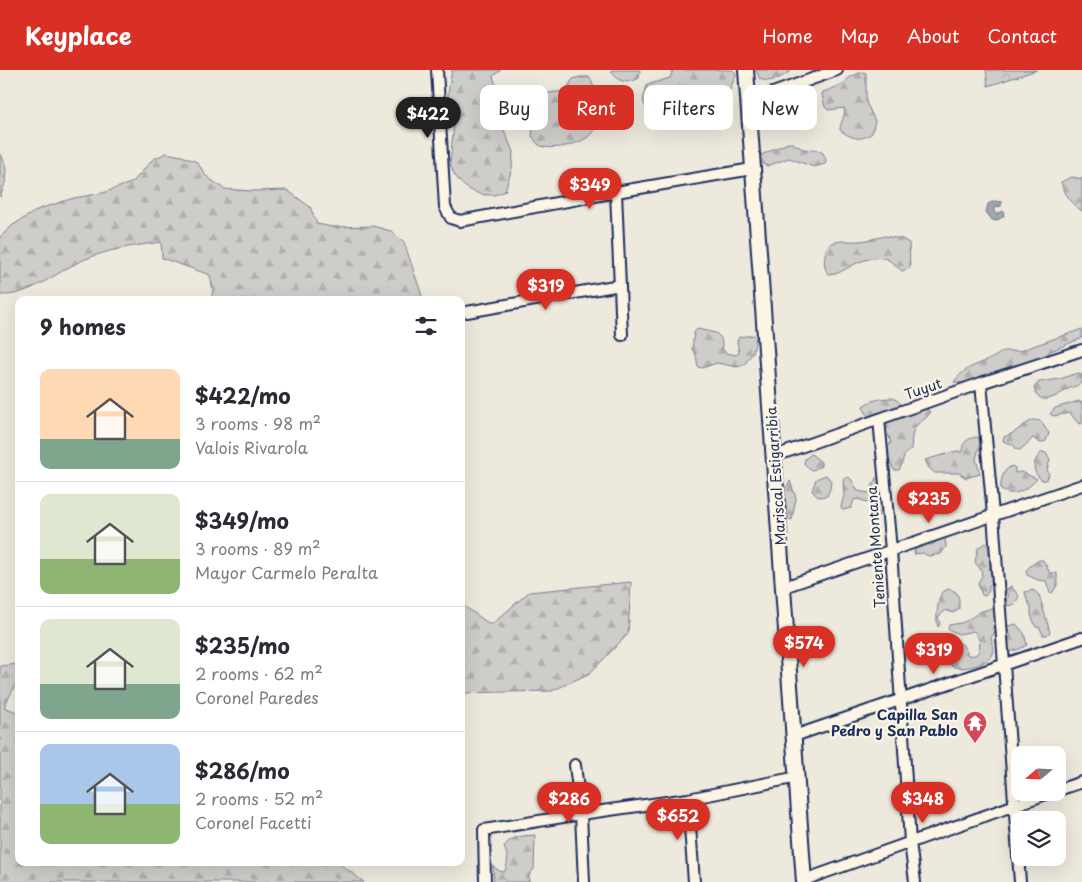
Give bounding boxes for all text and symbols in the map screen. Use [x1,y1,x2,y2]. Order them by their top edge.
text: Keyplace [25,17,132,53]
text: Home [762,22,812,49]
text: Map [840,22,879,49]
text: About [907,22,959,49]
text: Contact [987,22,1057,49]
chip: Buy [480,85,548,130]
chip: Rent [558,85,634,130]
chip: Filters [644,85,733,130]
chip: New [743,85,817,130]
pin: $422 [398,97,458,139]
text: $422 [407,101,449,125]
pin: $349 [560,168,620,210]
text: $349 [569,172,611,196]
pin: $319 [516,268,576,311]
text: $319 [527,273,565,297]
text: 9 homes [40,310,126,342]
icon: filters [412,312,440,340]
street label: Tuyut [901,372,945,405]
text: $422/mo [195,379,291,411]
icon: home [80,389,140,449]
street label: Mariscal Estigarribia [760,405,791,546]
text: 3 rooms · 98 m² [195,411,321,435]
text: Valois Rivarola [195,435,308,459]
pin: $235 [899,482,959,524]
street label: Teniente Montana [861,485,890,609]
text: $235 [908,486,950,510]
text: $349/mo [195,504,289,536]
icon: home [80,514,140,574]
text: 3 rooms · 89 m² [195,536,320,560]
text: Mayor Carmelo Peralta [195,560,378,584]
pin: $574 [774,626,834,668]
text: $235/mo [195,629,290,661]
text: $574 [784,630,824,654]
pin: $319 [904,632,964,675]
text: $319 [915,637,953,661]
icon: home [80,639,140,699]
text: 2 rooms · 62 m² [195,661,323,685]
text: Coronel Paredes [195,685,319,709]
place label: Capilla San Pedro y San Pablo [831,704,958,741]
temple icon: Capilla San Pedro y San Pablo [962,710,988,744]
north arrow [1011,746,1066,801]
map controls [1011,746,1066,866]
text: $286/mo [195,754,290,786]
icon: home [80,764,140,824]
pin: $286 [539,782,599,824]
pin: $348 [893,782,953,824]
text: 2 rooms · 52 m² [195,786,323,810]
text: $286 [548,786,590,810]
text: $348 [902,786,944,810]
pin: $652 [648,798,708,841]
text: $652 [657,803,699,827]
text: Coronel Facetti [195,810,311,834]
button: layers [1011,811,1066,866]

